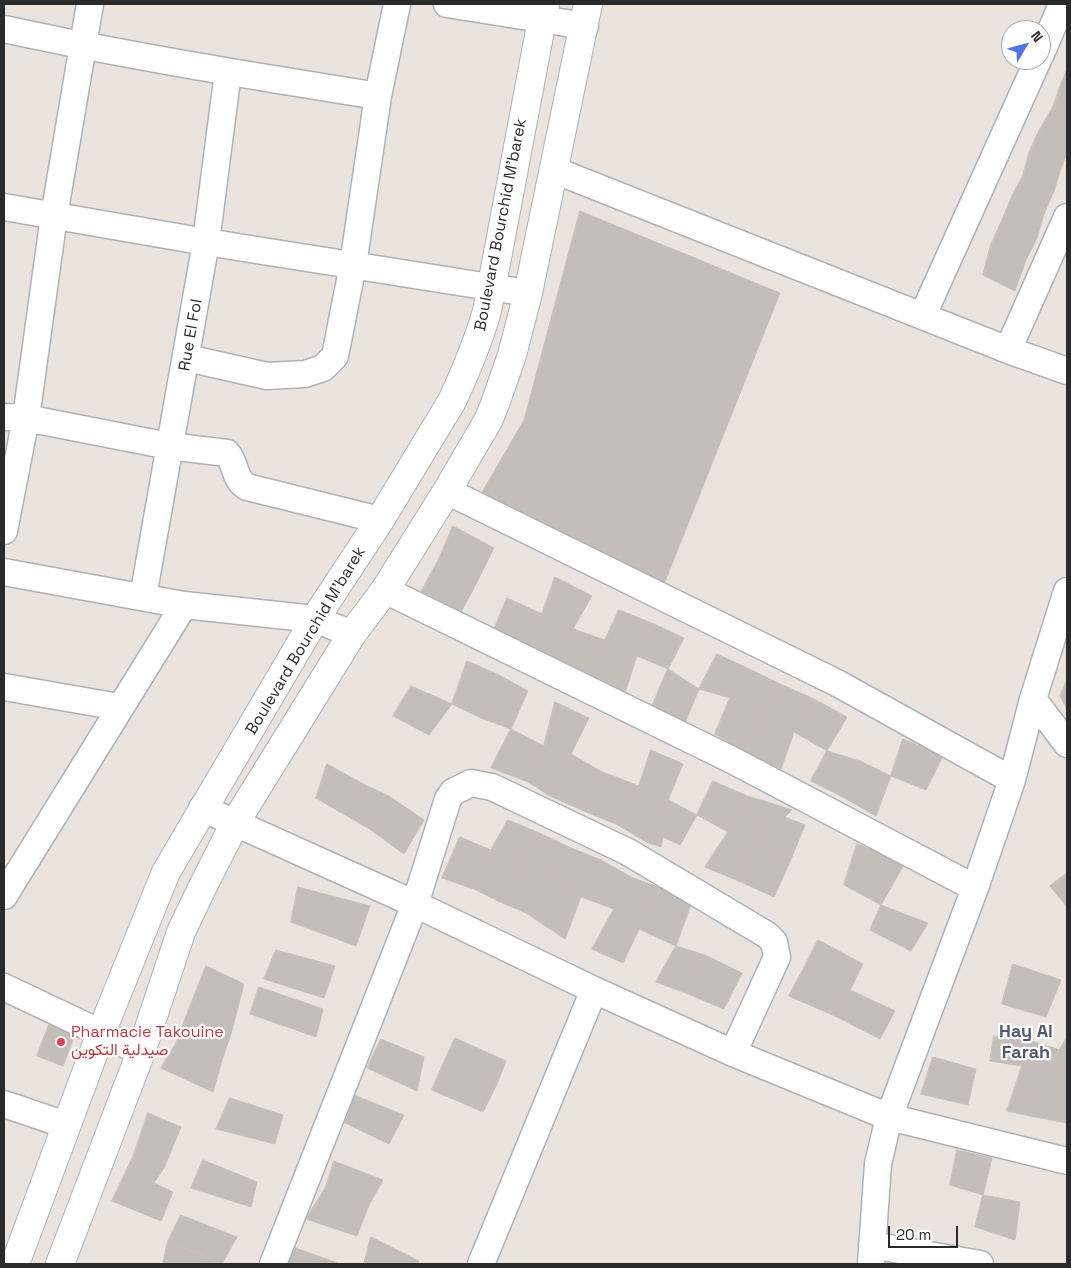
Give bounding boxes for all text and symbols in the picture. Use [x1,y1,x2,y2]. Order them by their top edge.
north arrow [1001,20,1051,70]
text: N [1027,27,1047,46]
street label: Boulevard Bourchid M'barek [471,117,531,333]
street label: Rue El Fol [175,297,207,373]
street label: Boulevard Bourchid M'barek [242,544,370,738]
district label: Hay Al Farah [999,1021,1053,1064]
place label: Pharmacie Takouine صيدلية التكوين [71,1023,224,1061]
marker: Pharmacie Takouine صيدلية التكوين [55,1036,67,1048]
scale bar [891,1216,961,1248]
text: 20 m [896,1225,931,1244]

